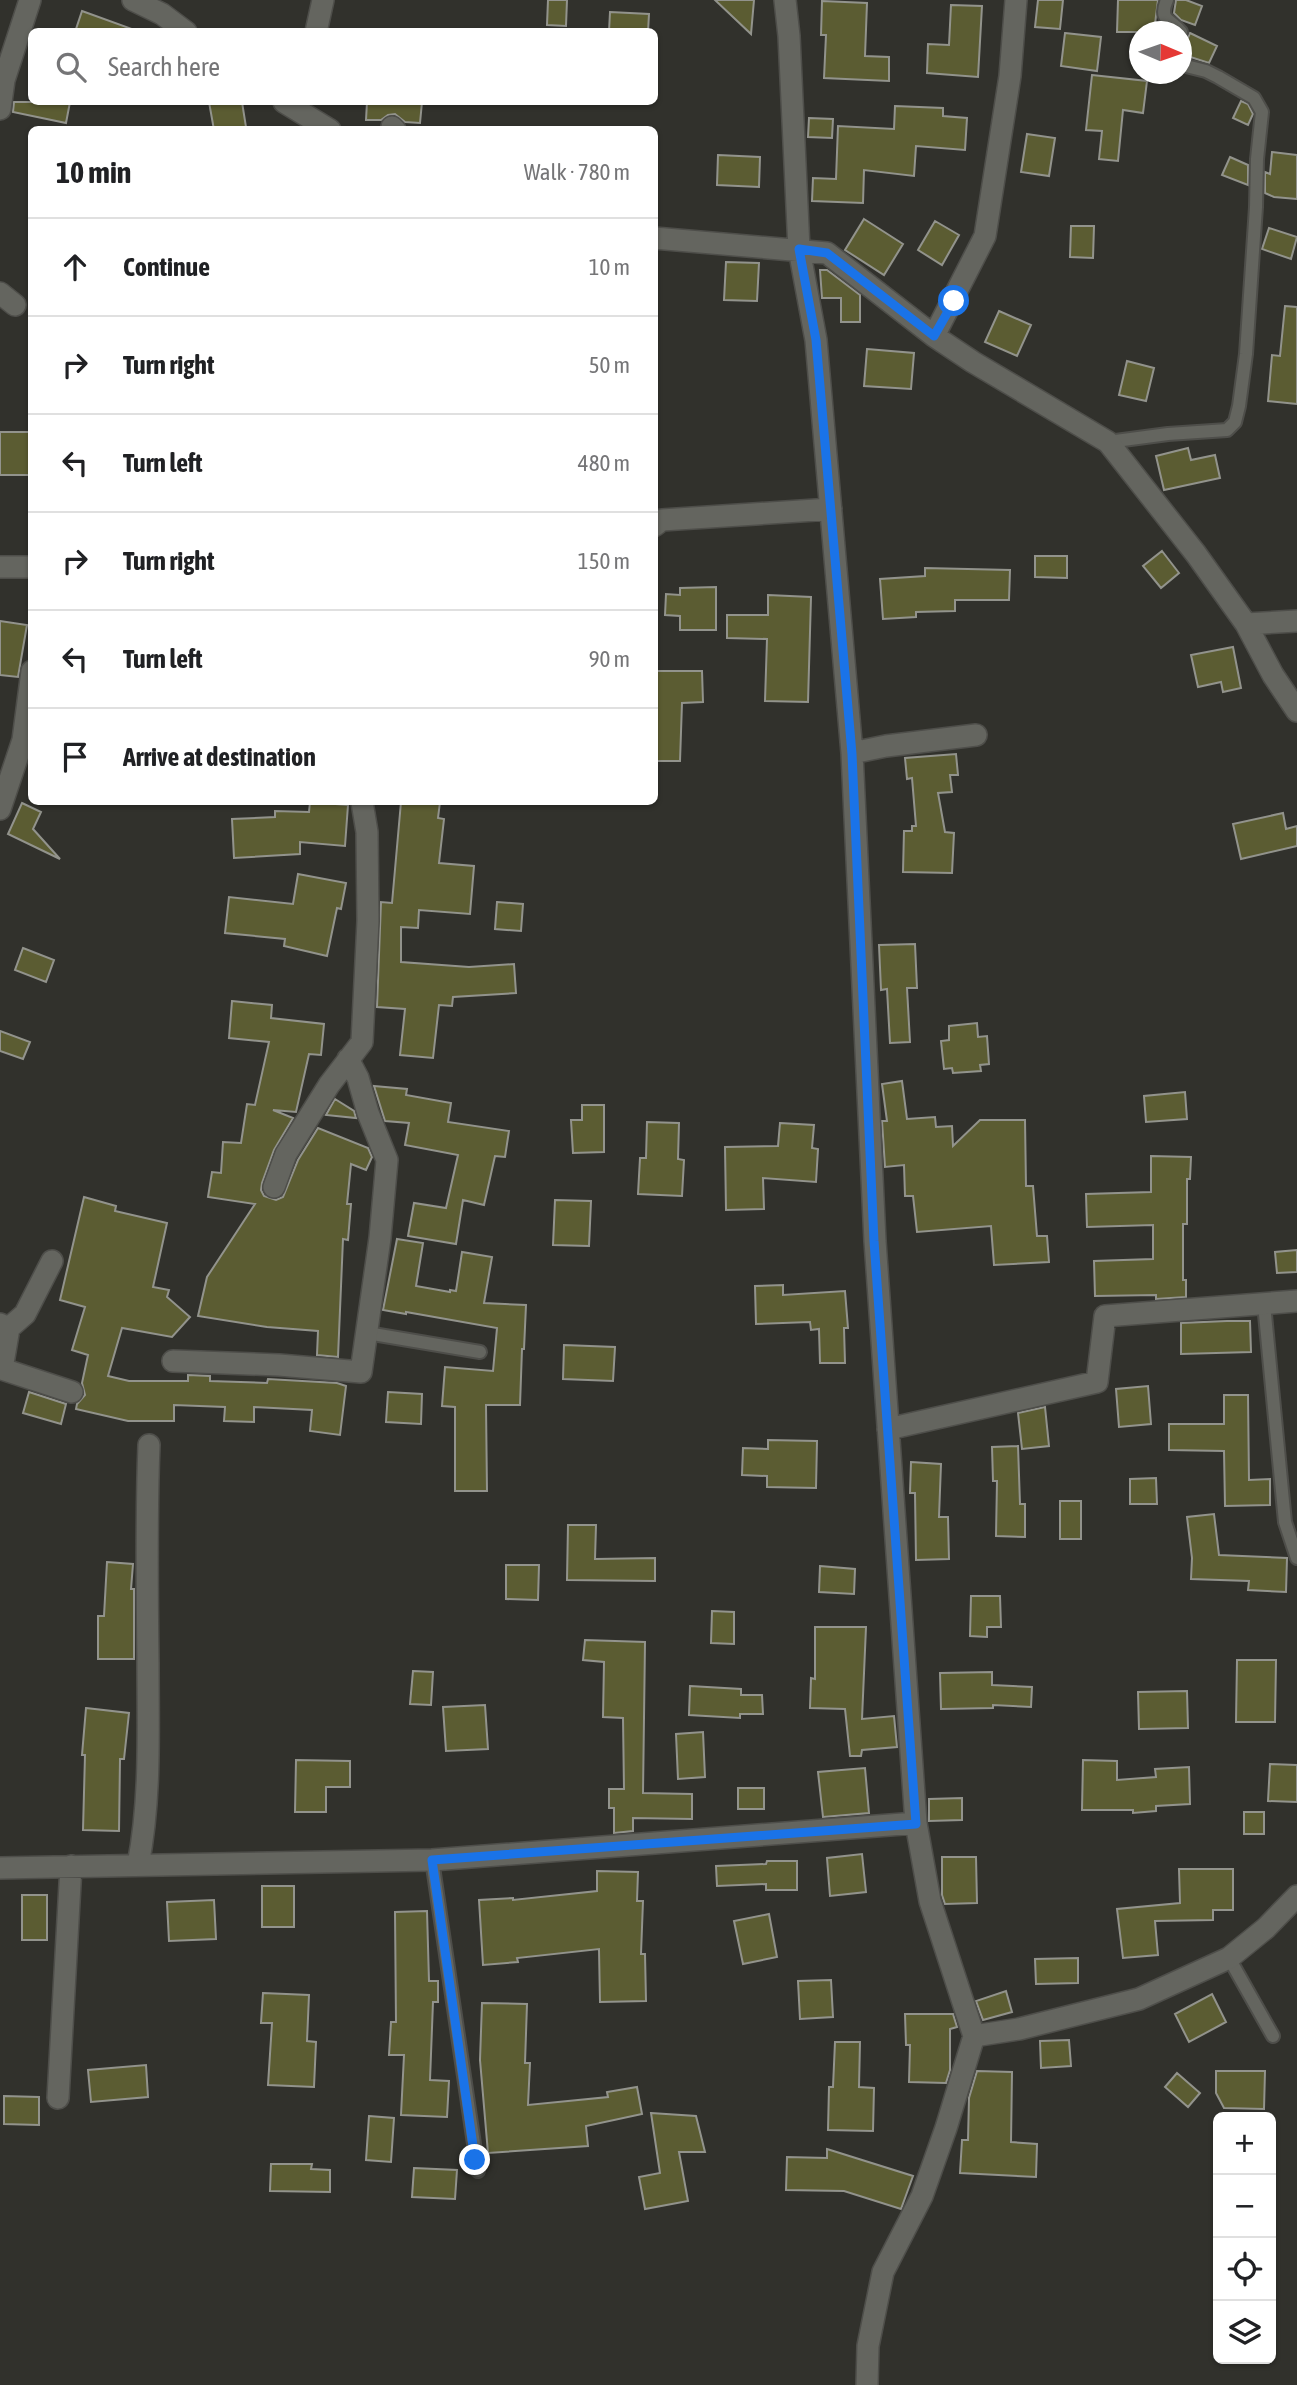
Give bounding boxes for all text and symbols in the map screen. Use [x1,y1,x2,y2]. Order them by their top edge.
north arrow [1129,21,1192,84]
search box [28,28,658,105]
icon: search [52,48,90,86]
text: Search here [108,52,220,82]
text: 10 min [56,155,131,189]
text: Walk · 780 m [524,159,630,185]
icon: ahead [56,248,94,286]
text: Continue [123,252,210,282]
text: 10 m [589,254,630,280]
route start [938,285,969,316]
icon: right [56,346,94,384]
text: Turn right [123,350,214,380]
text: 50 m [589,352,630,378]
icon: left [56,444,94,482]
text: Turn left [123,448,203,478]
text: 480 m [578,450,630,476]
icon: right [56,542,94,580]
text: Turn right [123,546,214,576]
text: 150 m [578,548,630,574]
icon: left [56,640,94,678]
text: Turn left [123,644,203,674]
text: 90 m [589,646,630,672]
icon: arrive [56,738,94,776]
text: Arrive at destination [123,742,316,772]
map controls [1213,2112,1276,2364]
button: + [1213,2112,1276,2175]
route end [459,2144,490,2175]
button: − [1213,2175,1276,2238]
button: locate [1213,2238,1276,2301]
button: layers [1213,2301,1276,2364]

